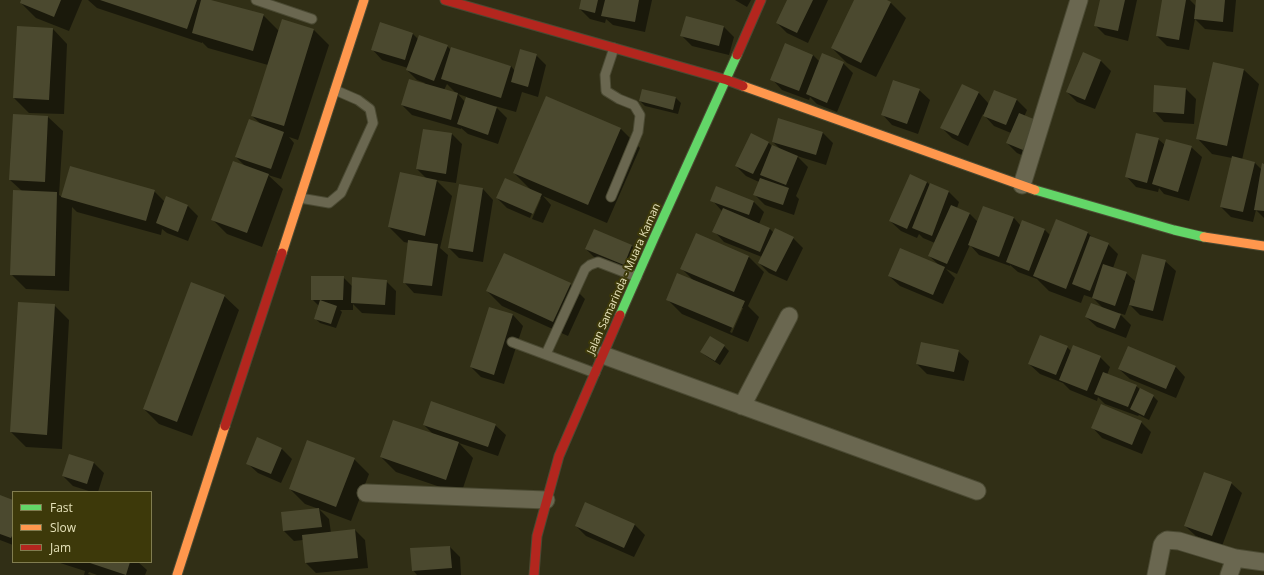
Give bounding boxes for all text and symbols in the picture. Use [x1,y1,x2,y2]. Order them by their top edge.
street label: Jalan Samarinda - Muara Kaman [585,201,663,357]
legend [12,491,152,563]
text: Fast [50,499,73,516]
text: Slow [50,519,76,536]
text: Jam [50,539,71,556]

